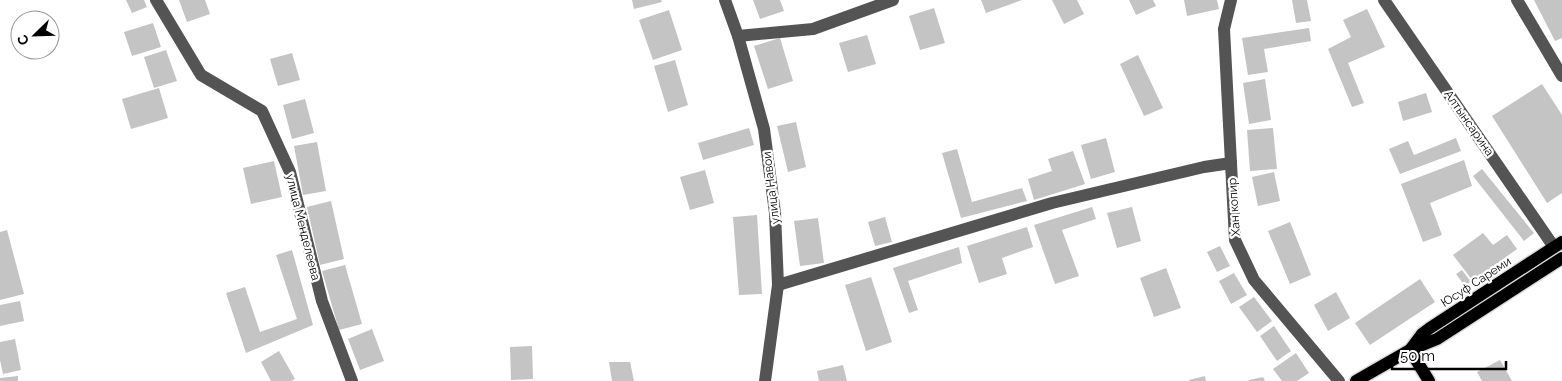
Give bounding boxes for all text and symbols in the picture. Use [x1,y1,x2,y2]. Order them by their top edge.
north arrow [10,10,60,60]
text: С [14,32,32,48]
street label: Алтынсарина [1441,87,1497,159]
street label: улица Навои [760,151,782,225]
street label: улица Менделеева [283,172,323,282]
street label: Хан копир [1225,177,1243,237]
street label: Юсуф Сареми [1438,254,1514,310]
scale bar [1392,338,1506,370]
text: 50 m [1400,347,1435,365]

